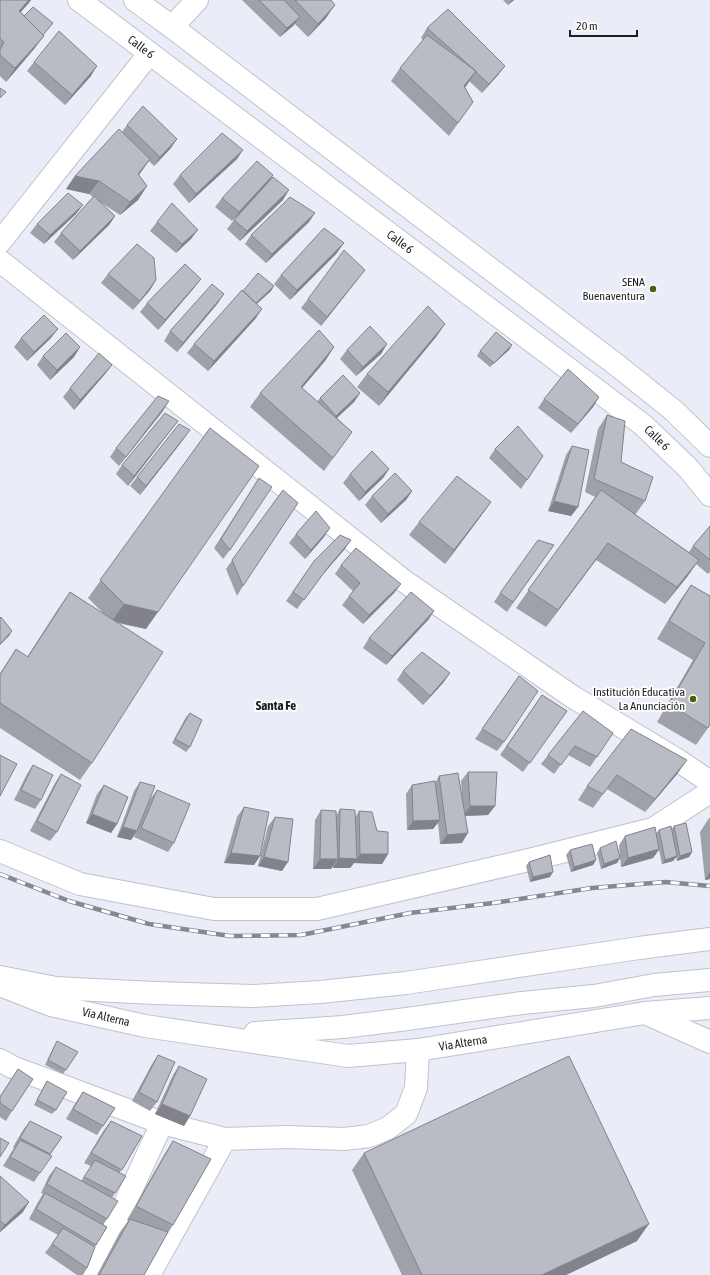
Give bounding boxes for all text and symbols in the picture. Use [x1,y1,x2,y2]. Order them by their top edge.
scale bar [570,12,637,38]
text: 20 m [576,19,598,33]
street label: Calle 6 [125,32,157,62]
street label: Calle 6 [384,227,416,257]
place label: SENA Buenaventura [582,275,645,303]
marker: SENA Buenaventura [648,284,658,294]
street label: Calle 6 [641,423,673,454]
place label: Institución Educativa La Anunciación [593,685,685,713]
marker: Institución Educativa La Anunciación [688,694,698,704]
district label: Santa Fe [256,698,296,713]
street label: Via Alterna [81,1005,131,1029]
street label: Via Alterna [438,1032,488,1054]

